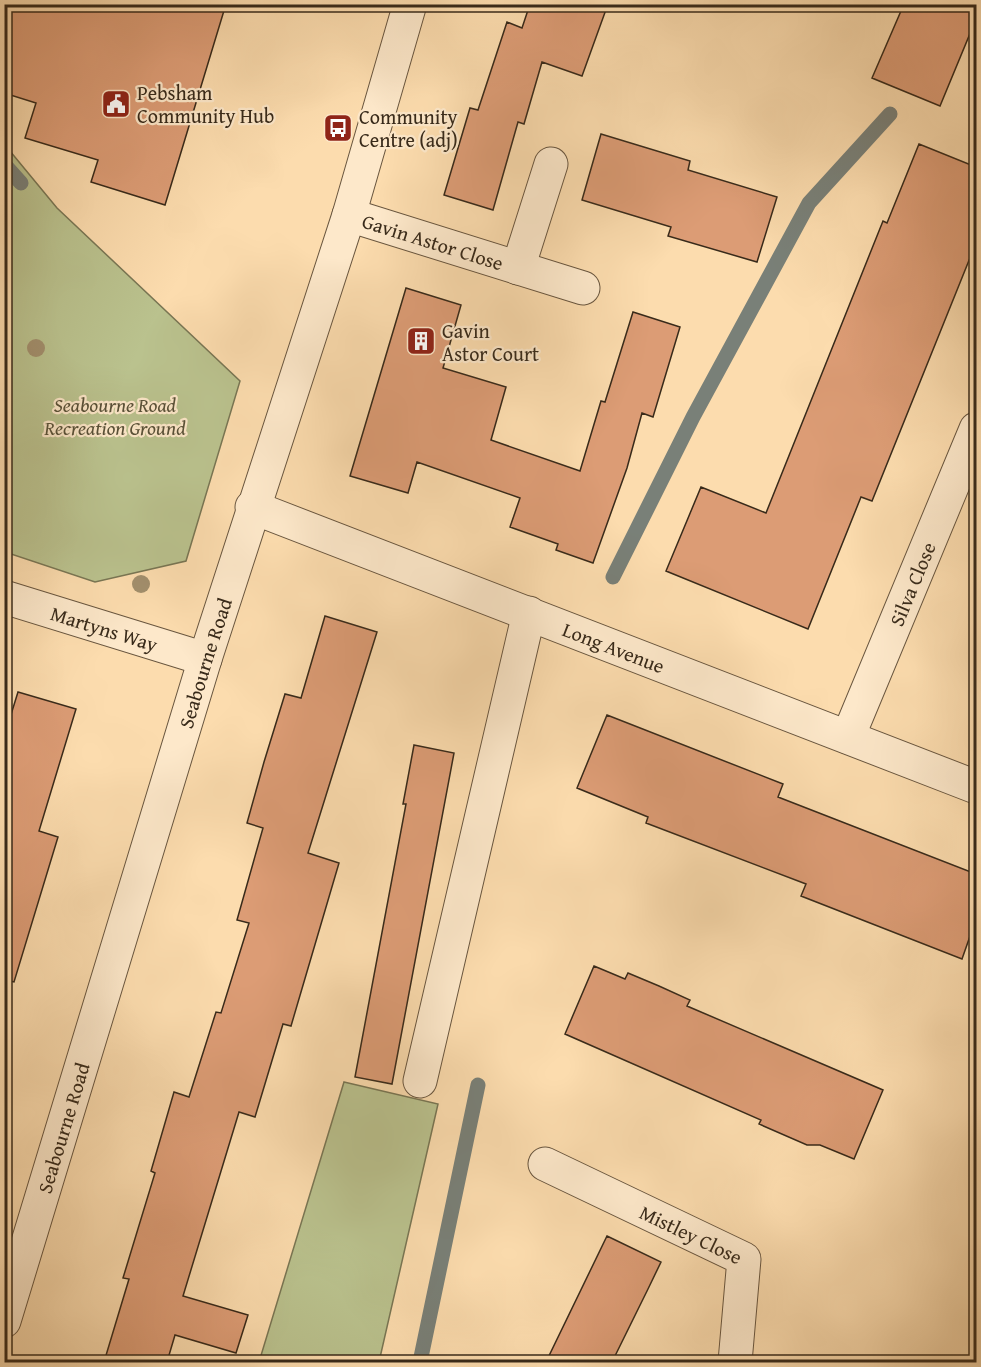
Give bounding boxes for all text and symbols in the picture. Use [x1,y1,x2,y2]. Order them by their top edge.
place label: Pebsham Community Hub [137,78,274,130]
public building icon: Pebsham Community Hub [100,88,132,120]
place label: Community Centre (adj) [359,102,458,154]
bus stop icon: Community Centre (adj) [322,112,354,144]
street label: Gavin Astor Close [359,206,507,277]
place label: Gavin Astor Court [442,316,539,368]
building icon: Gavin Astor Court [405,325,437,357]
park label: Seabourne Road Recreation Ground [43,390,186,442]
street label: Silva Close [881,537,942,630]
street label: Seabourne Road [170,594,239,732]
street label: Martyns Way [47,598,161,658]
street label: Long Avenue [559,614,669,680]
street label: Seabourne Road [29,1059,96,1197]
street label: Mistley Close [635,1197,747,1271]

